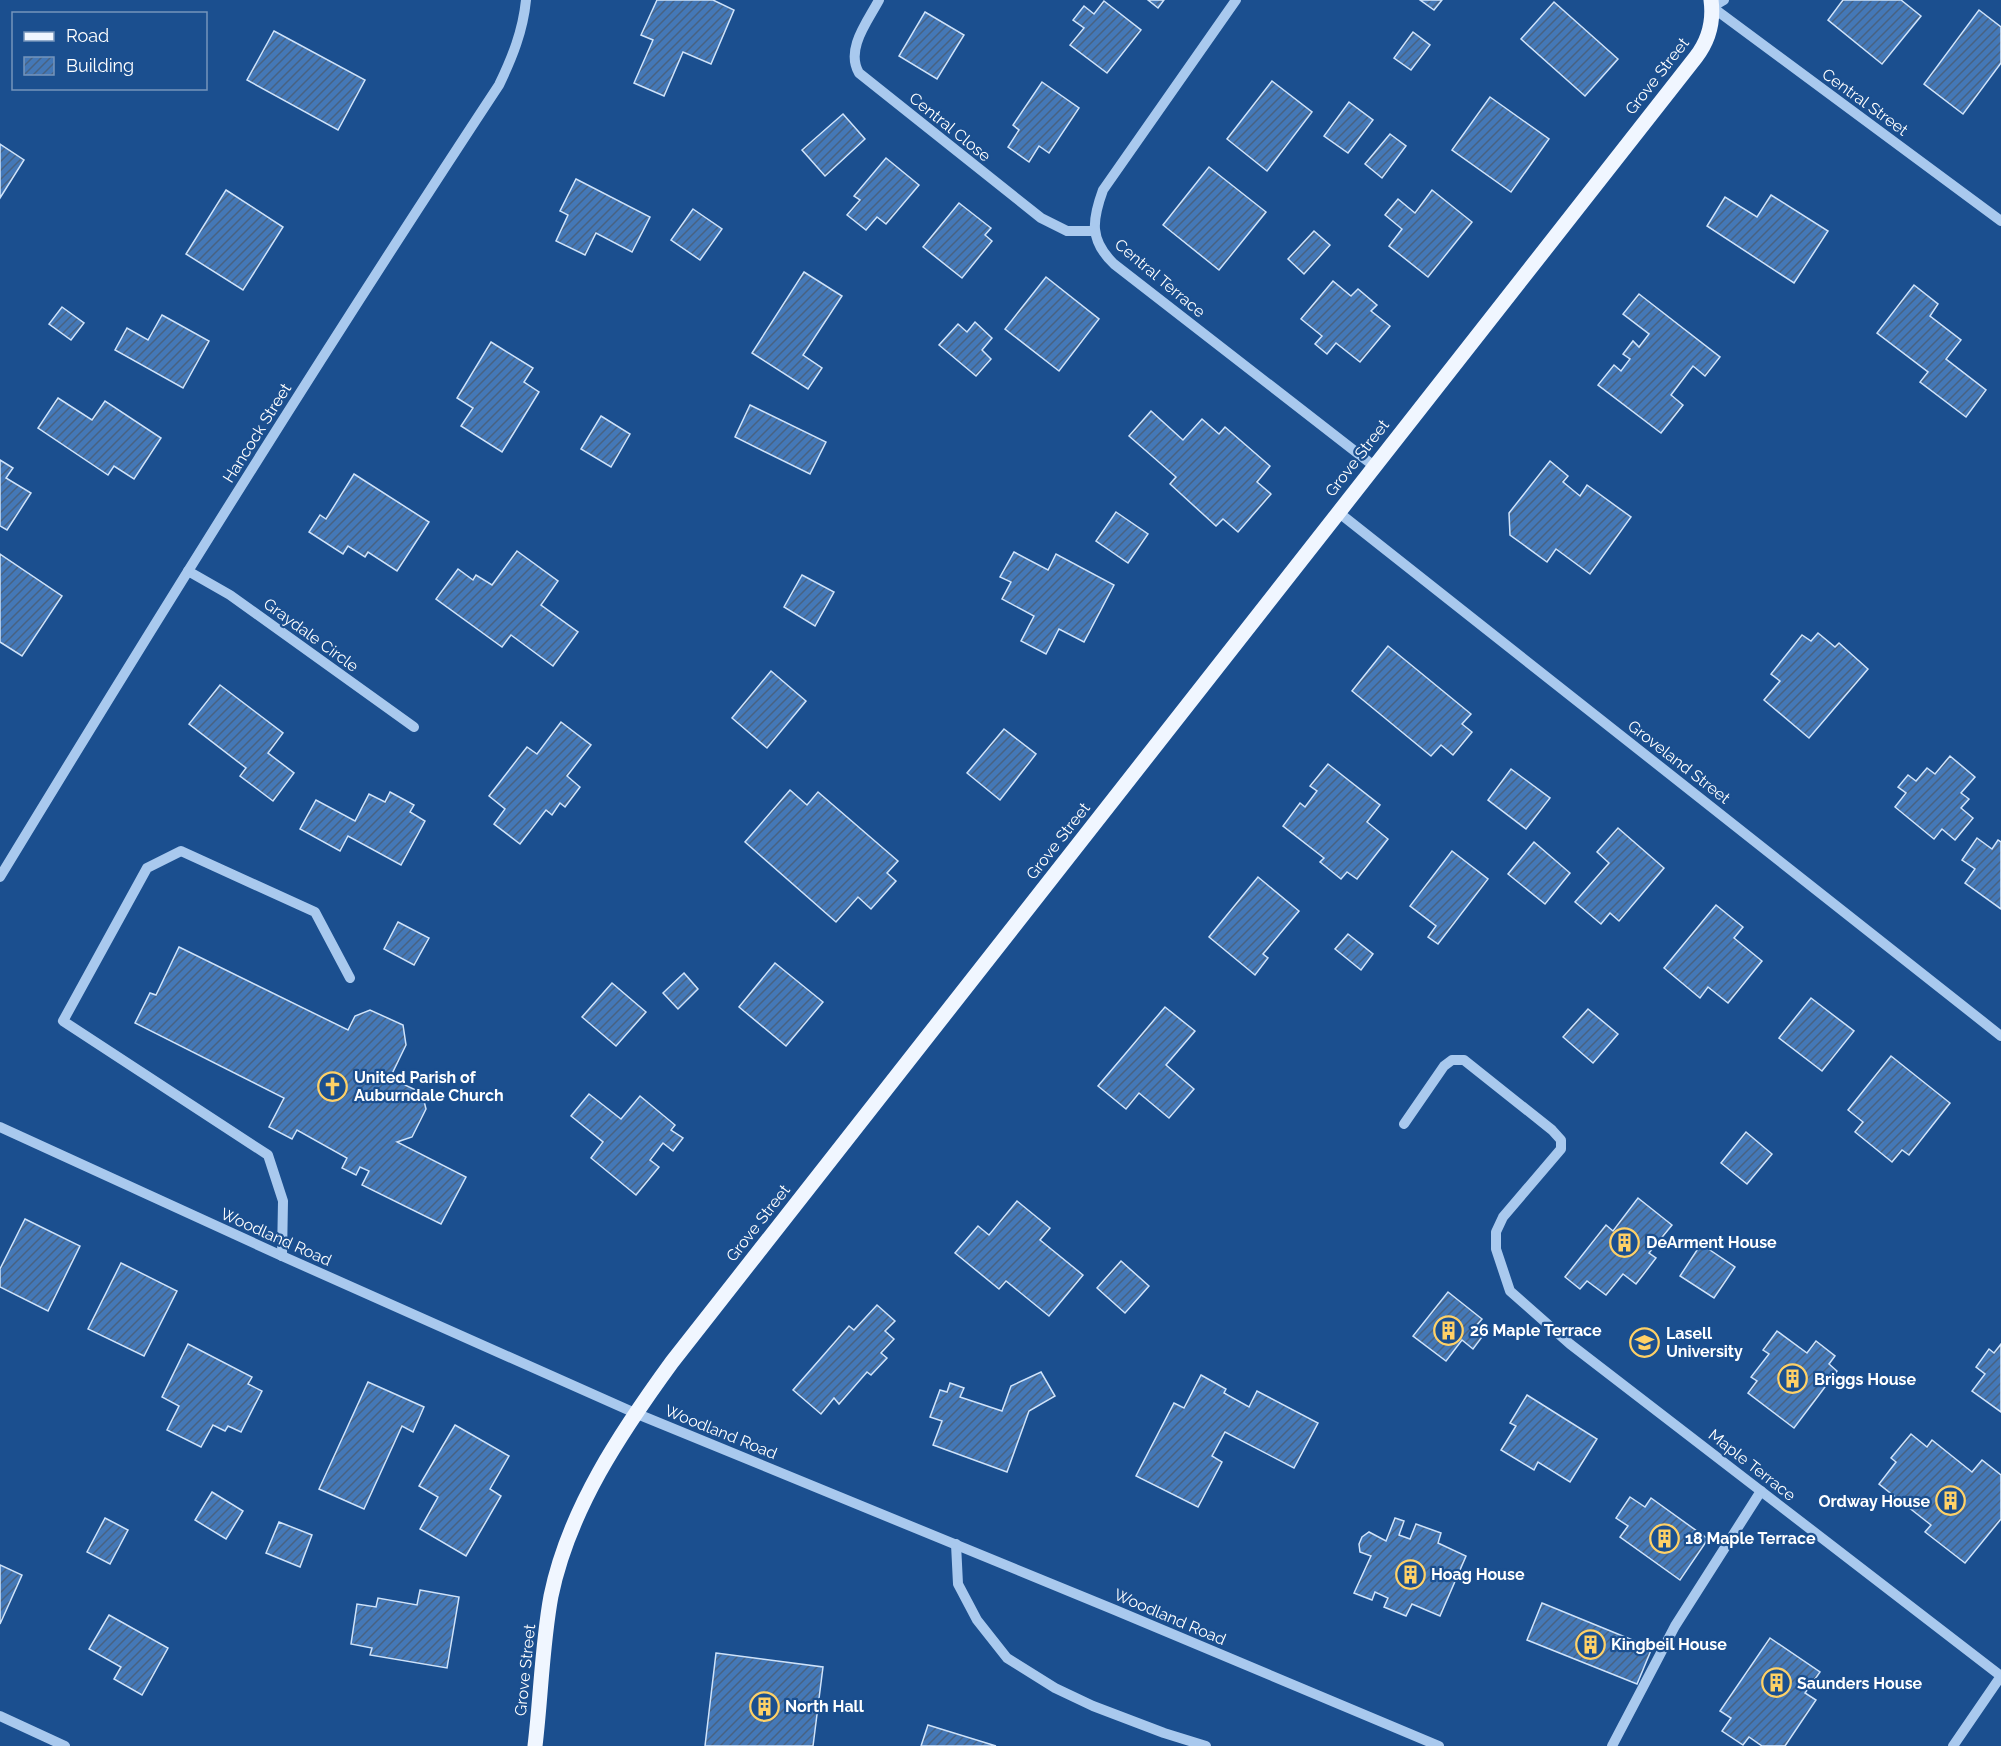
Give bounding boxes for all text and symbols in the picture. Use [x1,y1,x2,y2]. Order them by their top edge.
legend [12,12,207,90]
text: Road [66,25,109,46]
street label: Grove Street [1621,33,1693,118]
text: Building [66,55,134,76]
street label: Central Street [1818,64,1912,140]
street label: Central Close [905,88,995,166]
street label: Central Terrace [1111,235,1209,321]
street label: Hancock Street [219,379,296,486]
street label: Grove Street [1321,415,1393,500]
street label: Graydale Circle [260,594,362,676]
street label: Groveland Street [1624,716,1734,808]
street label: Grove Street [1022,798,1094,883]
place label: United Parish of Auburndale Church [354,1068,504,1105]
church icon: United Parish of Auburndale Church [317,1070,349,1102]
street label: Grove Street [722,1180,794,1265]
street label: Woodland Road [218,1204,334,1270]
building icon: DeArment House [1609,1226,1641,1258]
place label: DeArment House [1646,1233,1777,1252]
building icon: 26 Maple Terrace [1433,1314,1465,1346]
place label: 26 Maple Terrace [1470,1321,1602,1340]
place label: Lasell University [1666,1324,1743,1361]
school or university icon: Lasell University [1629,1326,1661,1358]
building icon: Briggs House [1777,1363,1809,1395]
place label: Briggs House [1814,1370,1916,1389]
street label: Woodland Road [662,1401,780,1463]
street label: Maple Terrace [1705,1425,1799,1505]
building icon: Ordway House [1935,1485,1967,1517]
place label: Ordway House [1818,1492,1930,1511]
building icon: 18 Maple Terrace [1648,1522,1680,1554]
place label: 18 Maple Terrace [1685,1529,1816,1548]
building icon: Hoag House [1394,1558,1426,1590]
place label: Hoag House [1431,1565,1525,1584]
street label: Woodland Road [1111,1585,1229,1649]
street label: Grove Street [511,1623,539,1717]
building icon: Kingbeil House [1574,1628,1606,1660]
place label: Kingbeil House [1611,1635,1727,1654]
building icon: Saunders House [1760,1667,1792,1699]
place label: Saunders House [1797,1674,1923,1693]
building icon: North Hall [748,1690,780,1722]
place label: North Hall [785,1697,865,1716]

